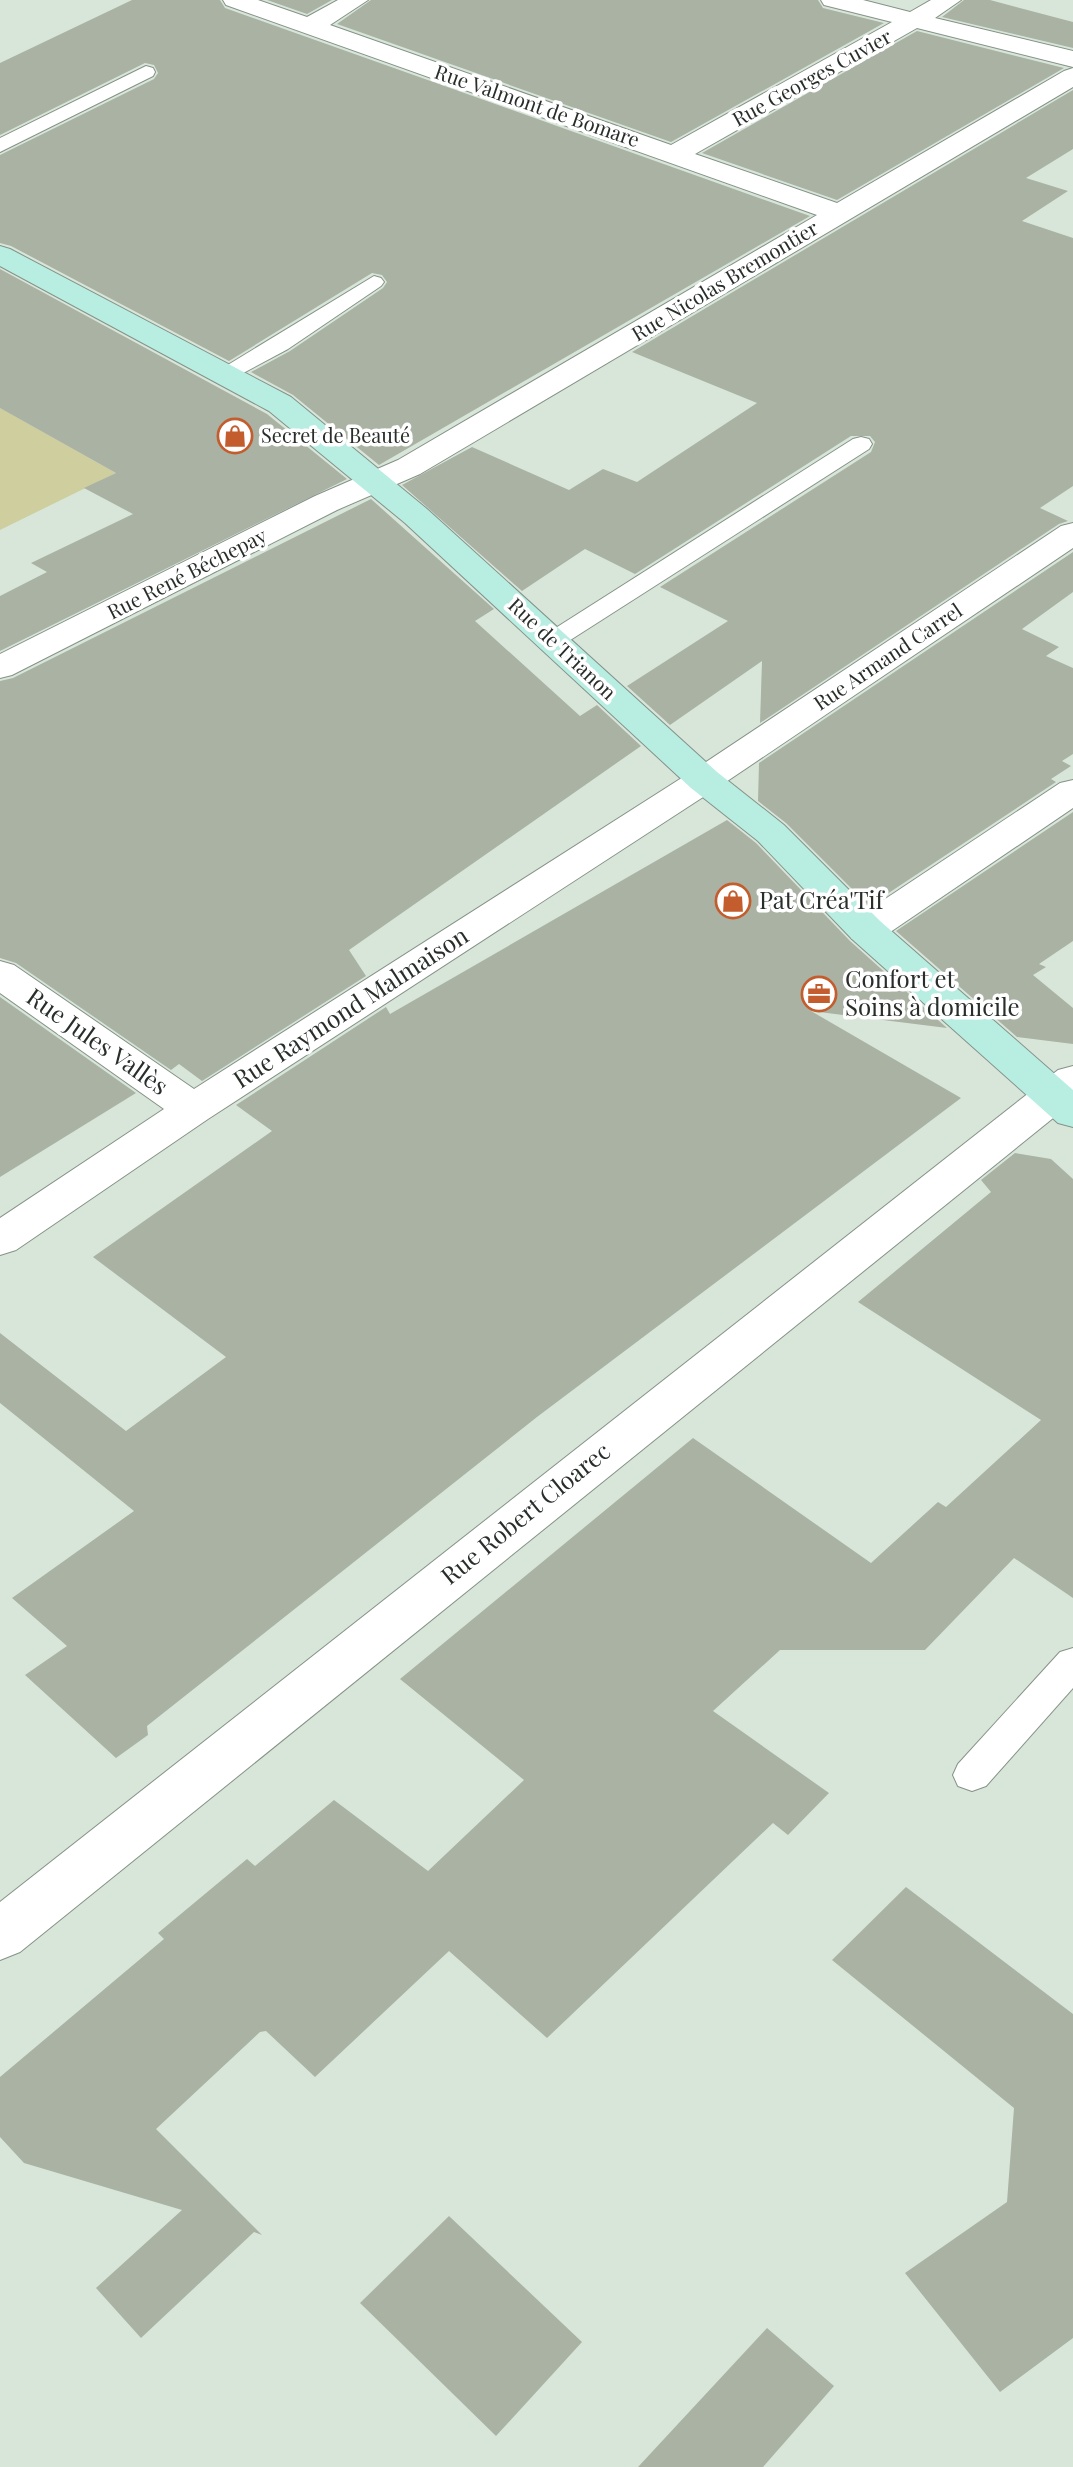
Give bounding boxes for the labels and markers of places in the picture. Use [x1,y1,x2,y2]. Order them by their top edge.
shop icon: Secret de Beauté [216,417,254,455]
place label: Secret de Beauté [261,421,410,448]
shop icon: Pat Créa'Tif [714,882,752,920]
place label: Pat Créa'Tif [759,883,886,915]
place label: Confort et Soins à domicile [845,962,1020,1022]
office icon: Confort et Soins à domicile [800,975,838,1013]

